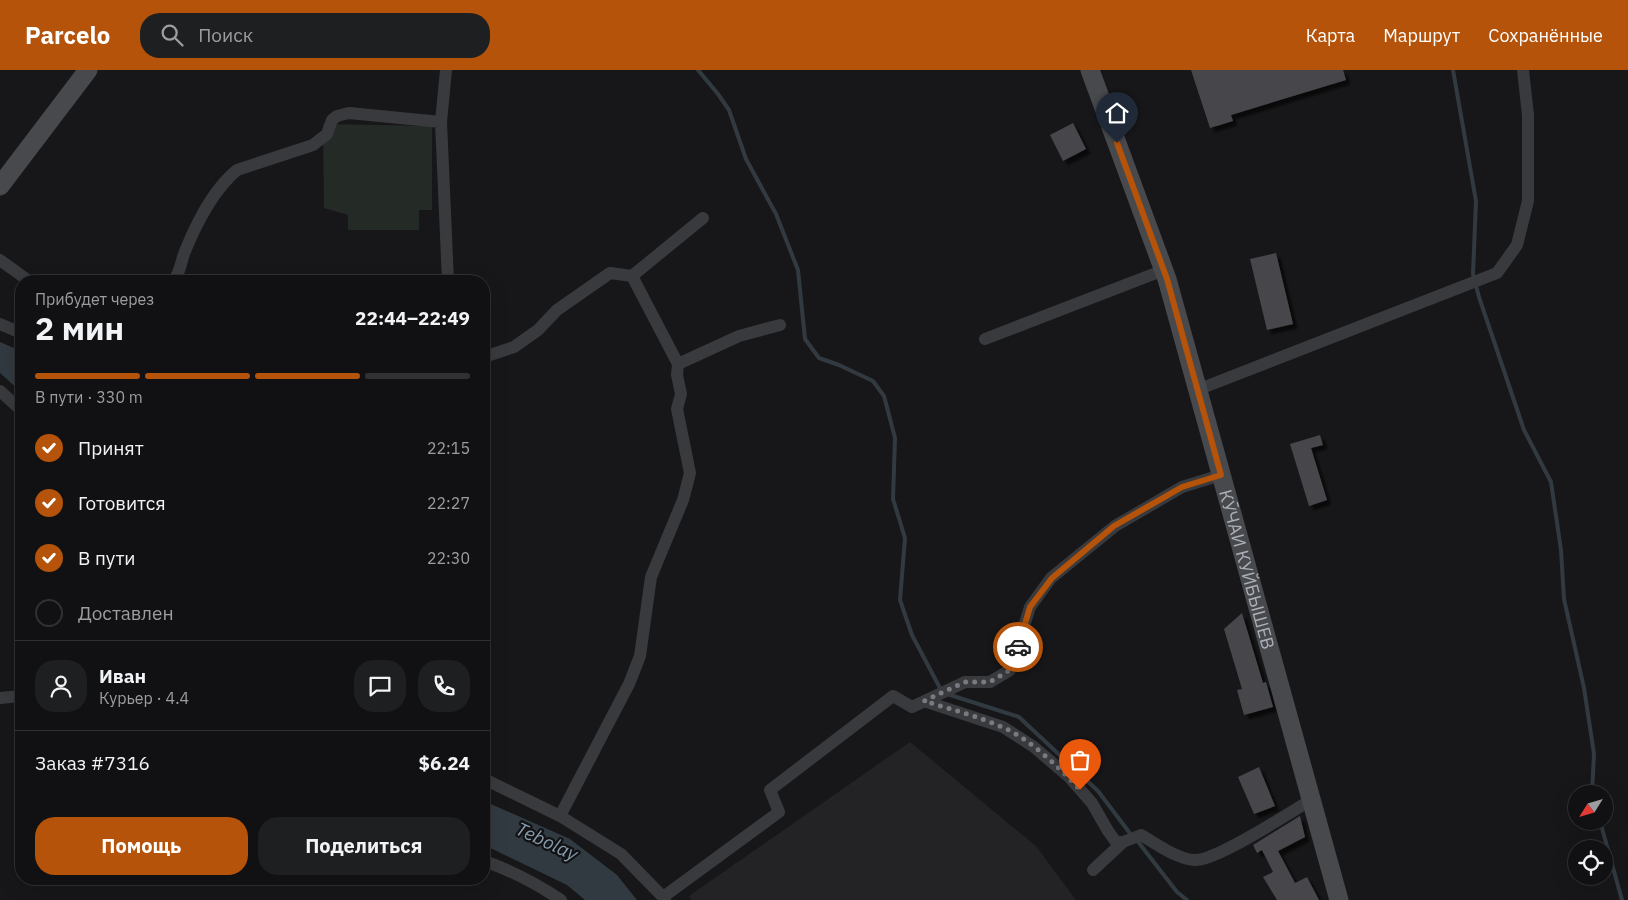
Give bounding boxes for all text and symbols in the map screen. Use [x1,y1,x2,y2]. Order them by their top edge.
search box [140,13,490,58]
text: Parcelo [25,19,110,51]
icon: search [158,21,186,49]
text: Поиск [198,23,253,47]
text: Карта [1306,24,1355,47]
text: Маршрут [1383,24,1460,47]
text: Сохранённые [1488,24,1603,47]
pin [1096,92,1138,143]
icon: home [1103,99,1131,127]
text: Прибудет через [35,289,154,309]
text: 22:44–22:49 [355,306,470,330]
text: 2 мин [35,307,124,349]
text: В пути · 330 m [35,387,143,407]
icon: check [35,434,63,462]
text: Принят [78,436,144,460]
text: 22:15 [427,438,470,458]
street label: КӮЧАИ КУЙБЫШЕВ [1214,487,1281,652]
icon: check [35,489,63,517]
text: Готовится [78,491,166,515]
text: 22:27 [427,493,470,513]
icon: check [35,544,63,572]
text: В пути [78,546,136,570]
text: 22:30 [427,548,470,568]
text: Доставлен [78,601,174,625]
courier [993,622,1043,672]
icon: car [1004,633,1032,661]
button: person [35,660,87,712]
button: chat [354,660,406,712]
button: phone [418,660,470,712]
text: Иван [99,664,146,688]
text: Курьер · 4.4 [99,688,189,708]
pin [1059,739,1101,790]
icon: bag [1066,746,1094,774]
text: Заказ #7316 [35,751,150,775]
text: $6.24 [418,751,470,775]
north arrow [1568,785,1612,830]
map controls [1568,785,1613,885]
water label: Tebolay [512,816,583,866]
button: Помощь [35,817,248,875]
button: Поделиться [258,817,470,875]
button: locate [1568,840,1613,885]

